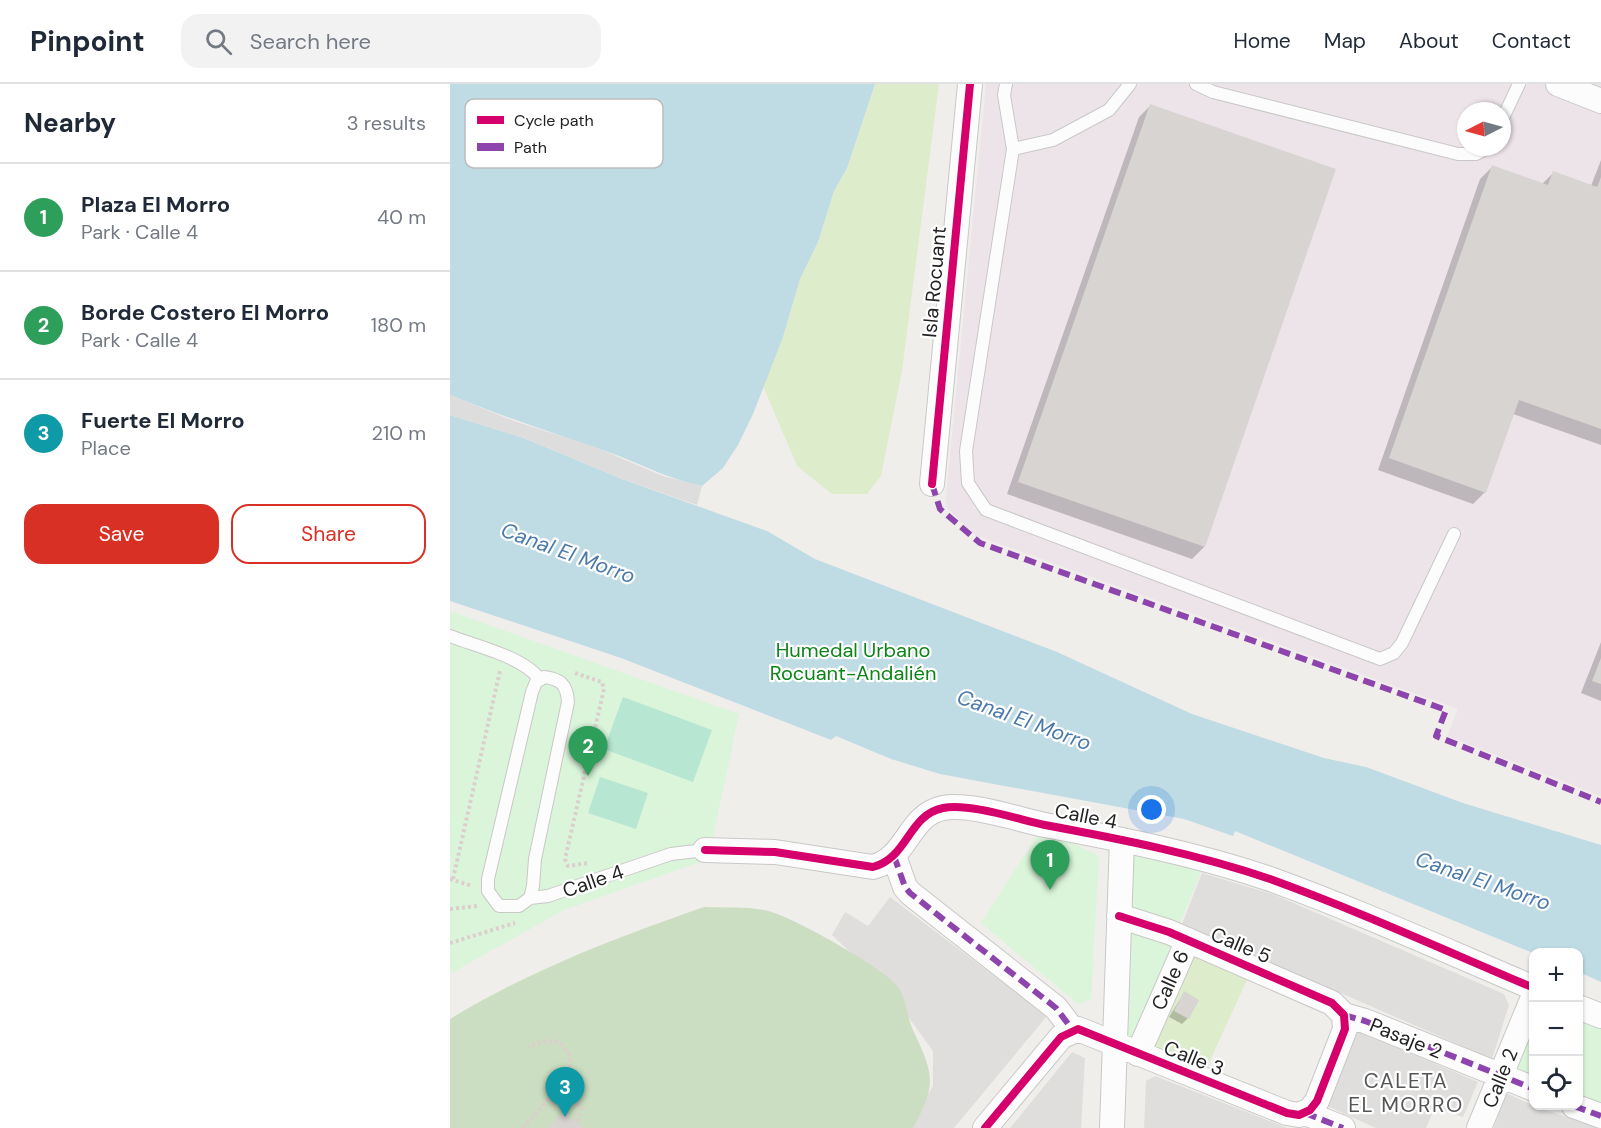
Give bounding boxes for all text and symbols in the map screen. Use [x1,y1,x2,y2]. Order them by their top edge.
search box [181,14,601,68]
text: Pinpoint [30,23,145,60]
icon: search [202,25,235,58]
text: Search here [250,27,371,56]
text: Home [1233,27,1291,55]
text: Map [1324,27,1366,55]
text: About [1399,27,1459,55]
text: Contact [1492,27,1571,55]
legend [465,99,663,168]
north arrow [1457,102,1511,156]
text: Nearby [24,106,116,140]
text: 3 results [347,110,426,136]
text: Cycle path [514,110,594,131]
text: Path [514,137,547,158]
text: Plaza El Morro [81,190,230,219]
text: 1 [40,204,47,230]
text: 40 m [377,204,426,230]
text: Park · Calle 4 [81,219,198,245]
street label: Isla Rocuant [916,225,952,339]
text: Borde Costero El Morro [81,298,329,327]
text: 2 [38,312,49,338]
text: 180 m [371,312,426,338]
text: Park · Calle 4 [81,327,198,353]
text: Fuerte El Morro [81,406,245,435]
text: 3 [37,420,50,446]
text: 210 m [371,420,426,446]
text: Place [81,435,131,461]
button: Save [24,504,219,564]
button: Share [231,504,426,564]
water label: Canal El Morro [497,516,639,590]
park label: Humedal Urbano Rocuant-Andalién [770,637,936,686]
water label: Canal El Morro [953,683,1095,757]
pin: 2 [568,726,608,776]
your location [1137,795,1166,824]
street label: Calle 4 [1053,797,1119,835]
pin: 1 [1030,840,1070,890]
water label: Canal El Morro [1412,845,1554,917]
street label: Calle 4 [559,858,627,904]
street label: Calle 5 [1207,921,1275,969]
street label: Calle 6 [1145,946,1195,1014]
map controls [1529,948,1583,1110]
button: + [1529,948,1583,1002]
button: − [1529,1002,1583,1056]
street label: Pasaje 2 [1366,1012,1446,1064]
street label: Calle 3 [1160,1034,1228,1082]
street label: Calle 2 [1476,1044,1524,1112]
button: locate [1529,1056,1583,1110]
district label: CALETA EL MORRO [1348,1067,1464,1119]
pin: 3 [546,1068,584,1117]

